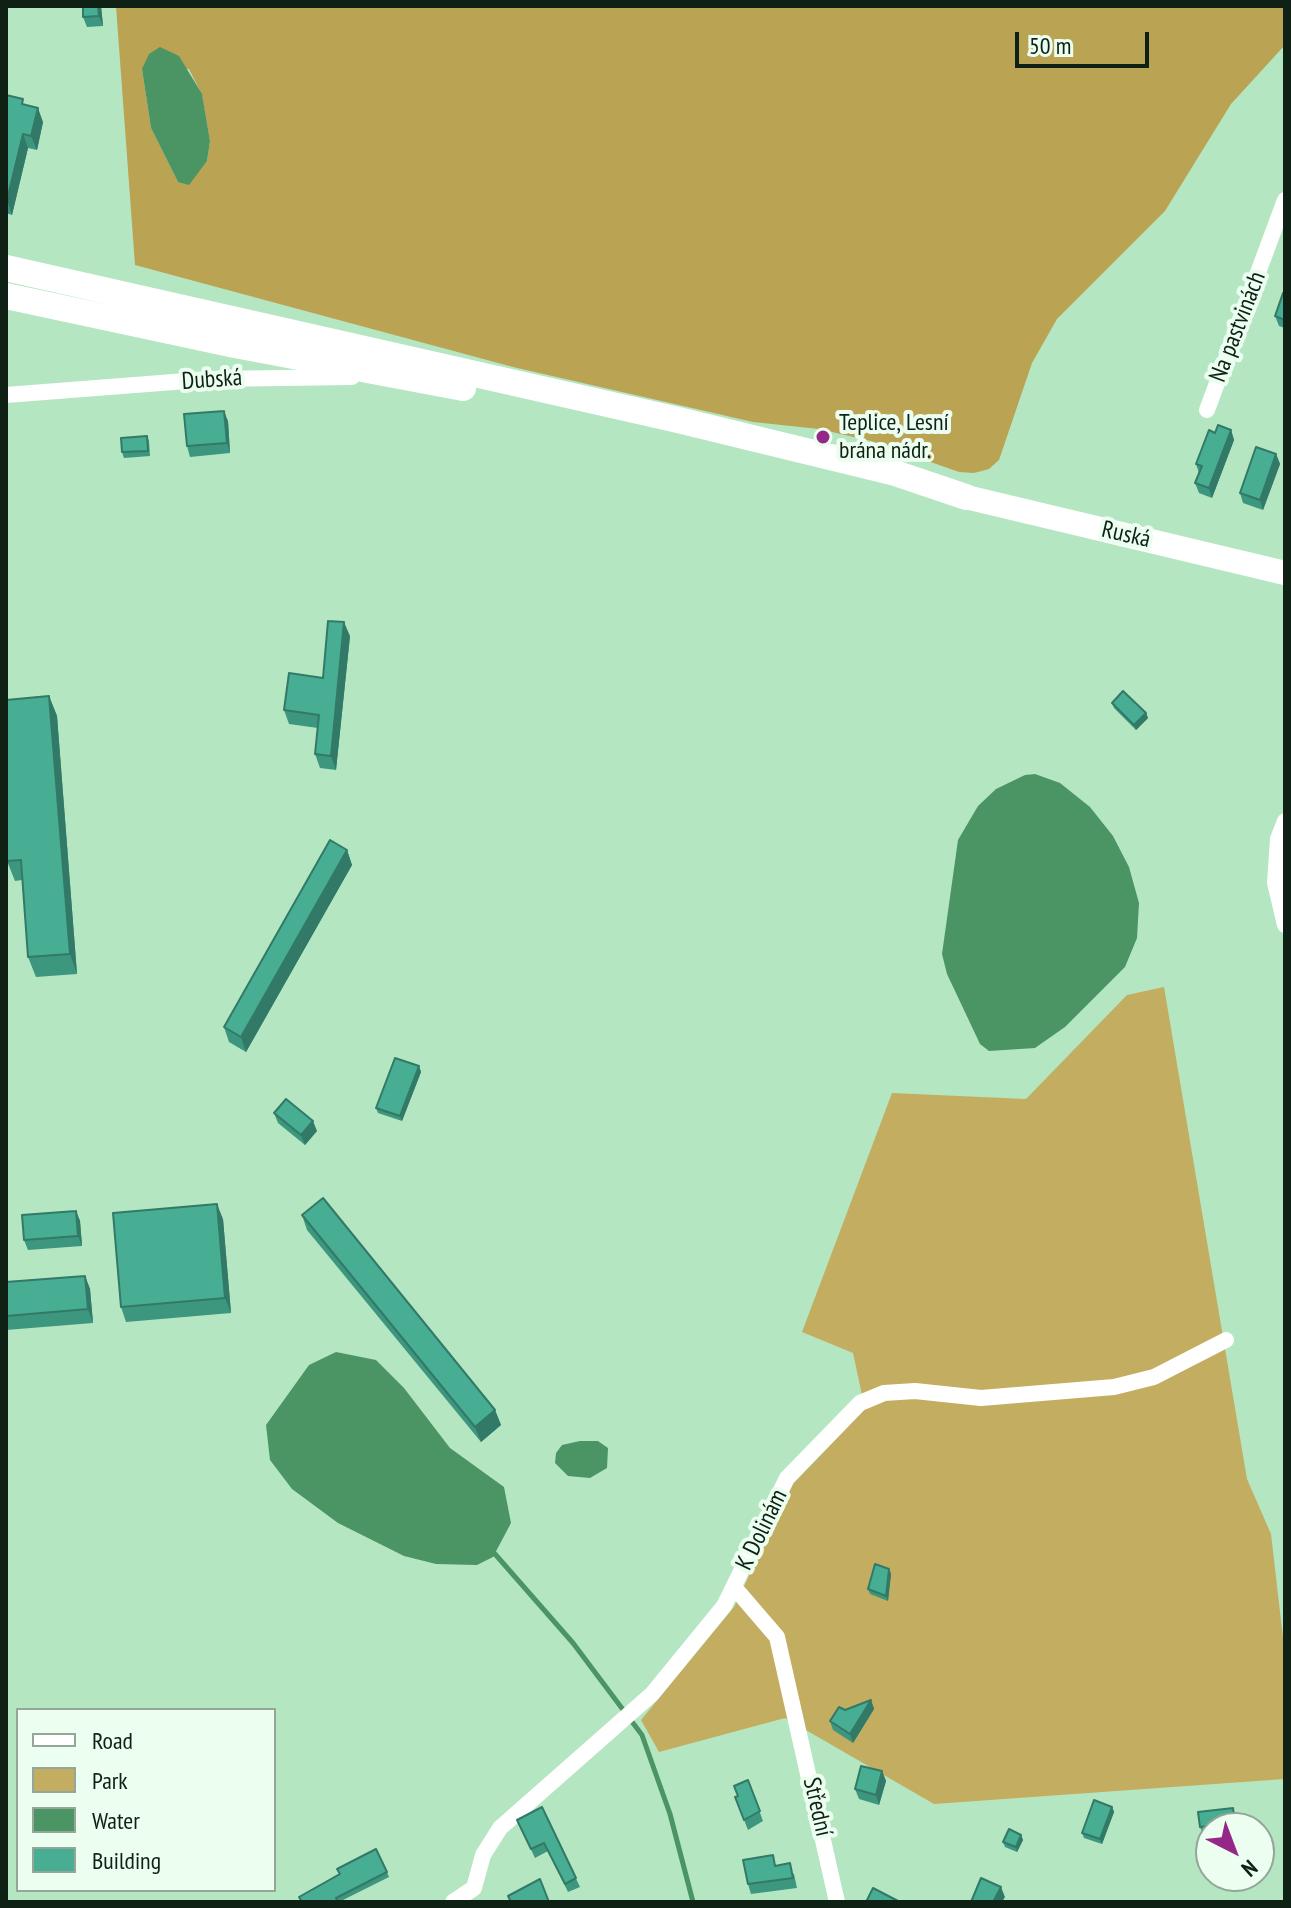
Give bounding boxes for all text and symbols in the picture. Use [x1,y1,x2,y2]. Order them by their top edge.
scale bar [1019,16,1153,66]
text: 50 m [1029,30,1071,61]
street label: Na pastvinách [1204,268,1272,386]
street label: Dubská [181,364,243,396]
place label: Teplice, Lesní brána nádr. [839,409,949,465]
marker: Teplice, Lesní brána nádr. [814,428,832,446]
street label: Ruská [1099,515,1153,555]
street label: K Dolinám [730,1485,794,1575]
legend [16,1708,276,1892]
text: Road [92,1725,133,1756]
text: Park [92,1765,128,1796]
street label: Střední [796,1775,838,1839]
text: Water [92,1805,140,1836]
north arrow [1195,1812,1275,1892]
text: Building [92,1845,161,1876]
text: N [1236,1854,1264,1883]

